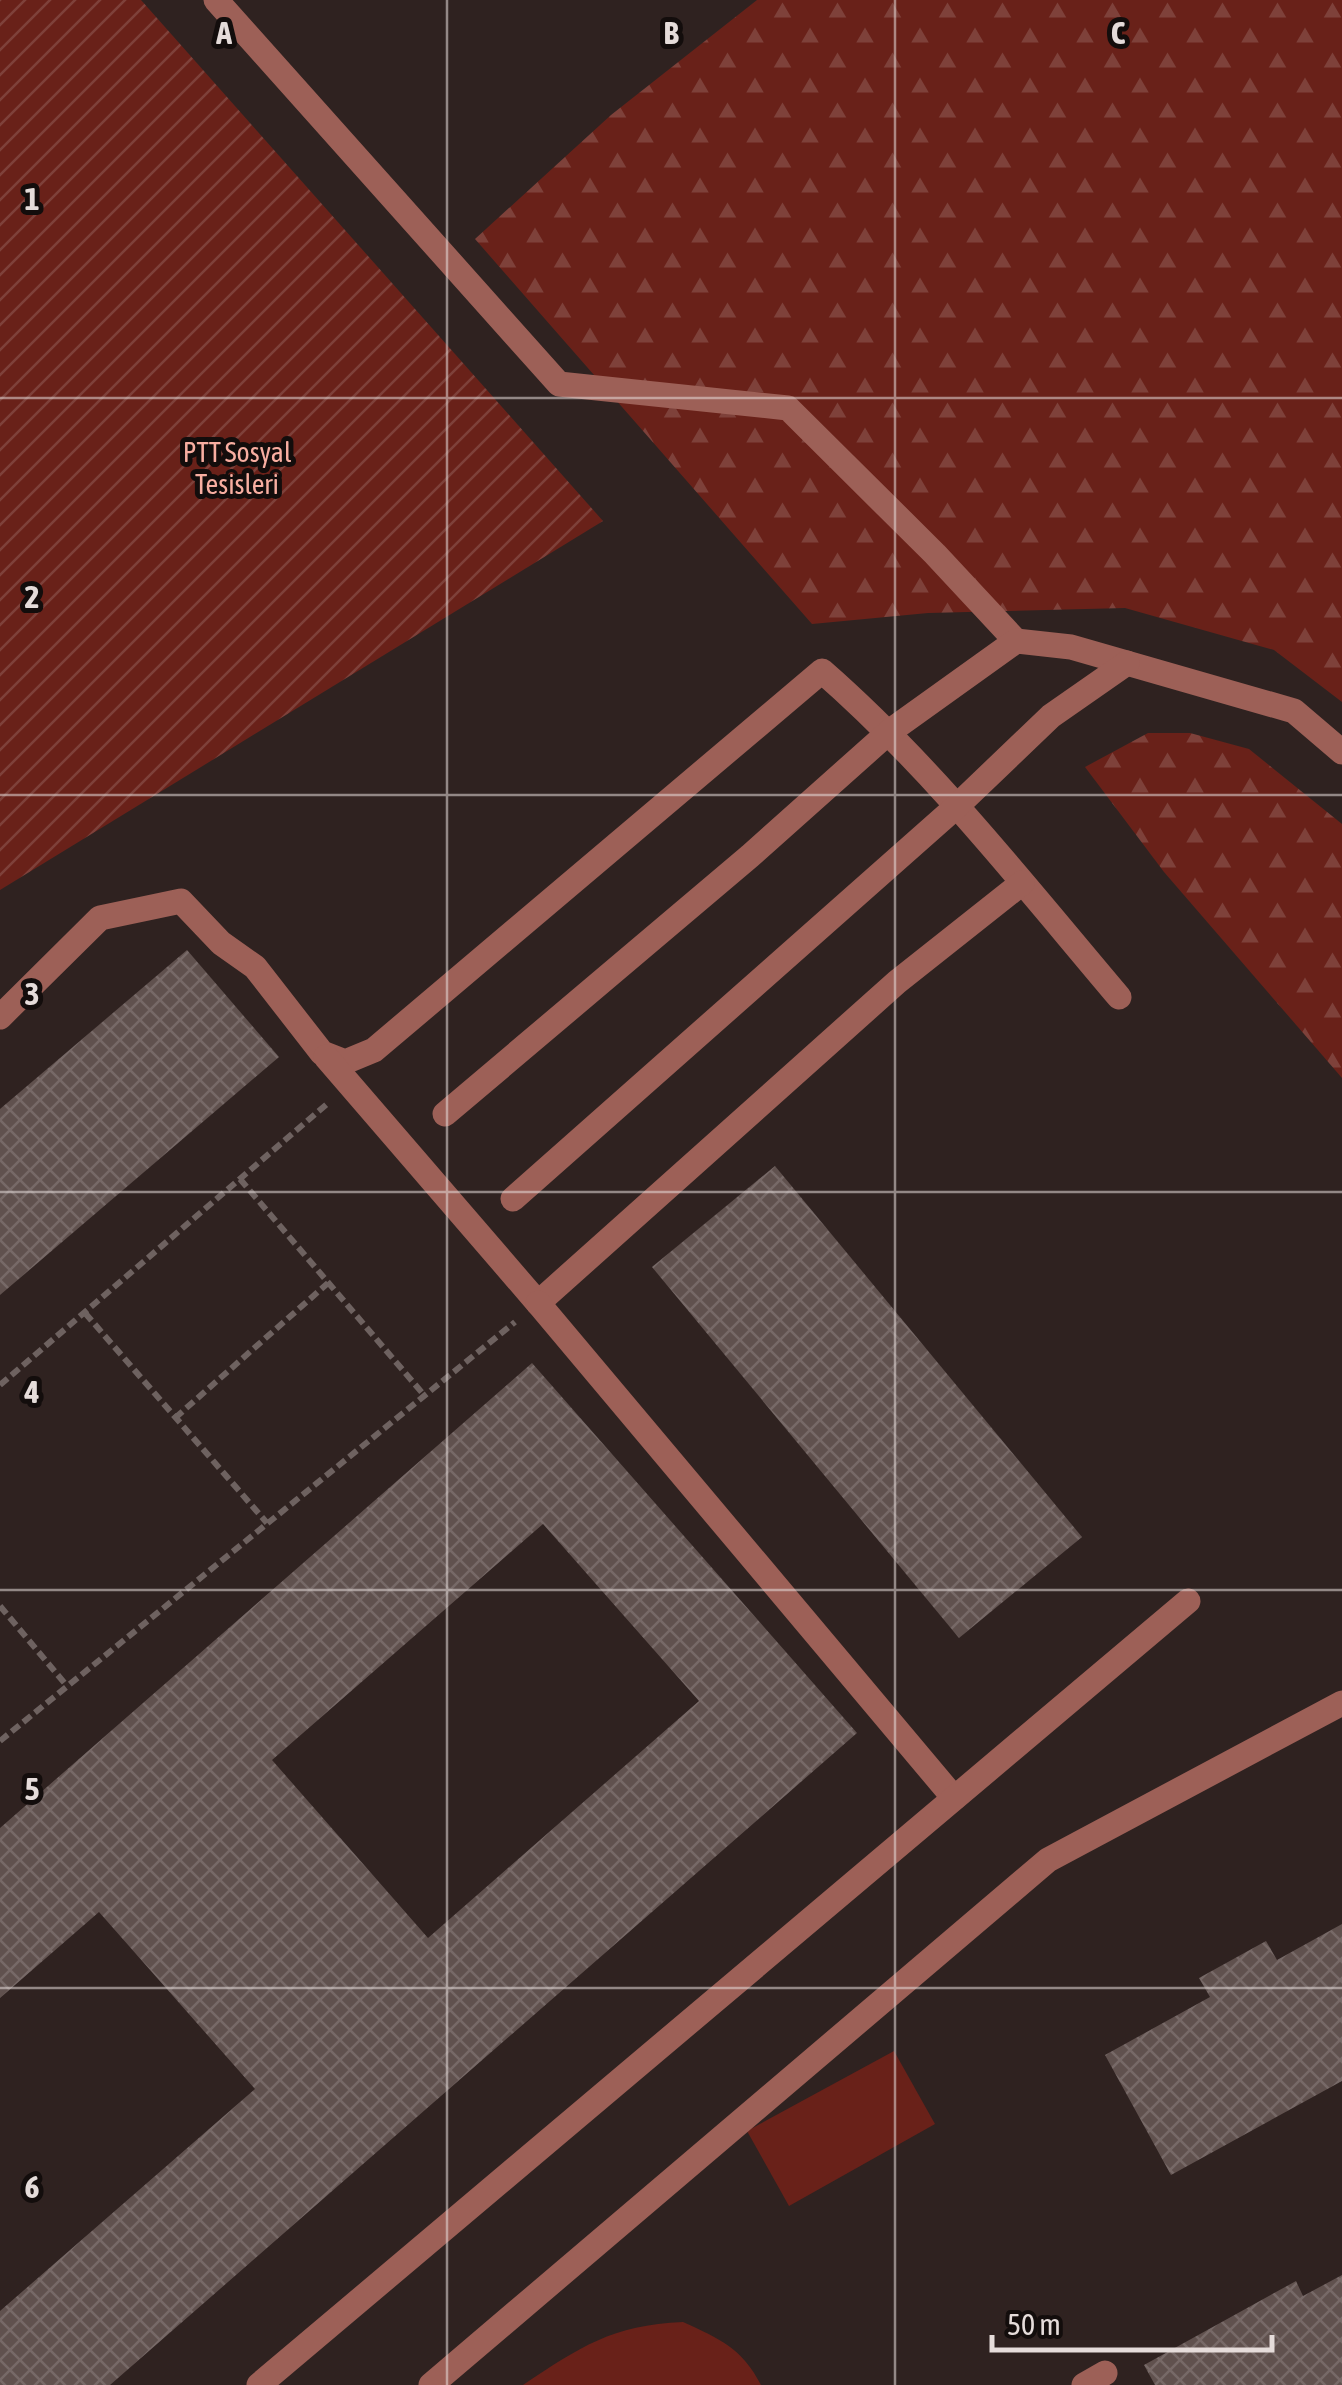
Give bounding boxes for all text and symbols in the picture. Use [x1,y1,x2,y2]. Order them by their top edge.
text: A [215,14,232,51]
text: B [663,14,679,51]
text: C [1111,14,1126,51]
text: 1 [24,180,40,217]
park label: PTT Sosyal Tesisleri [183,436,292,500]
text: 2 [24,578,40,615]
text: 3 [24,975,40,1012]
text: 4 [23,1373,40,1410]
text: 5 [24,1770,40,1807]
text: 6 [24,2168,40,2205]
scale bar [992,2290,1272,2352]
text: 50 m [1007,2307,1061,2341]

